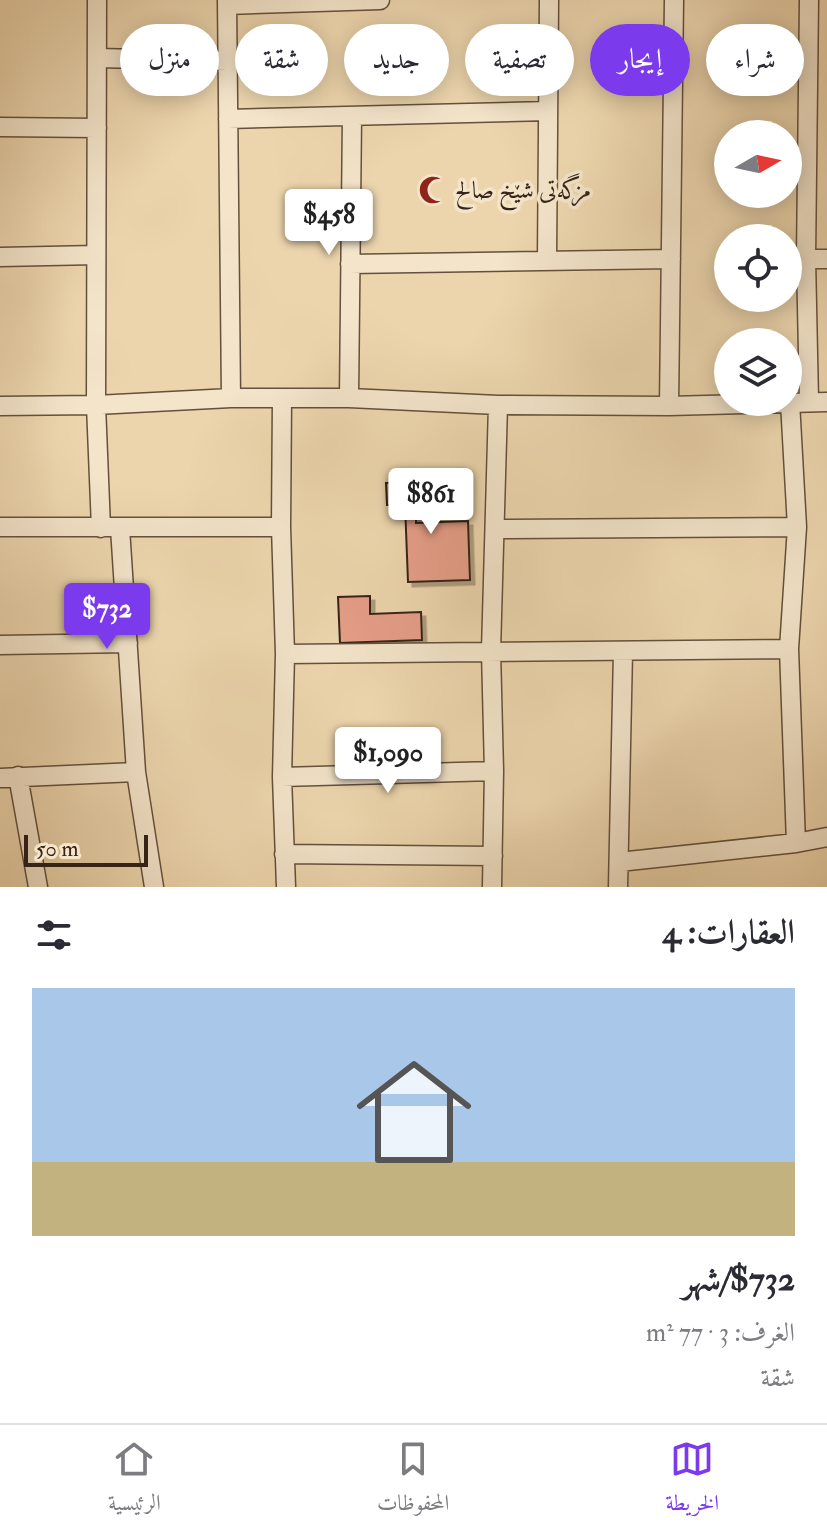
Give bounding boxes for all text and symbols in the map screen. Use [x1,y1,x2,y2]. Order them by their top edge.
chip: منزل [120,24,219,96]
chip: شقة [235,24,328,96]
chip: جديد [344,24,449,96]
chip: تصفية [465,24,574,96]
chip: إيجار [590,24,690,96]
chip: شراء [706,24,804,96]
north arrow [714,120,802,208]
map controls [714,120,802,416]
place label: مزگەتی شێخ صالح [455,173,591,211]
mosque icon: مزگەتی شێخ صالح [418,175,448,205]
pin: $458 [282,189,376,257]
text: $458 [303,199,355,231]
button: locate [714,224,802,312]
button: layers [714,328,802,416]
pin: $861 [384,468,478,536]
text: $861 [406,478,456,510]
pin: $732 [60,583,154,651]
text: $732 [82,593,132,625]
pin: $1,090 [323,727,453,795]
text: $1,090 [353,737,423,769]
scale bar [24,831,148,867]
text: 50 m [36,835,78,863]
text: العقارات: 4 [662,911,795,954]
icon: filters [32,913,76,957]
icon: home [342,1040,486,1184]
text: $732/شهر [682,1258,795,1301]
text: الغرف: 3 · 77 m² [646,1317,795,1349]
text: شقة [761,1362,795,1394]
tab: الرئيسية [108,1437,161,1524]
tab: المحفوظات [377,1437,449,1524]
tab: الخريطة [665,1437,719,1524]

